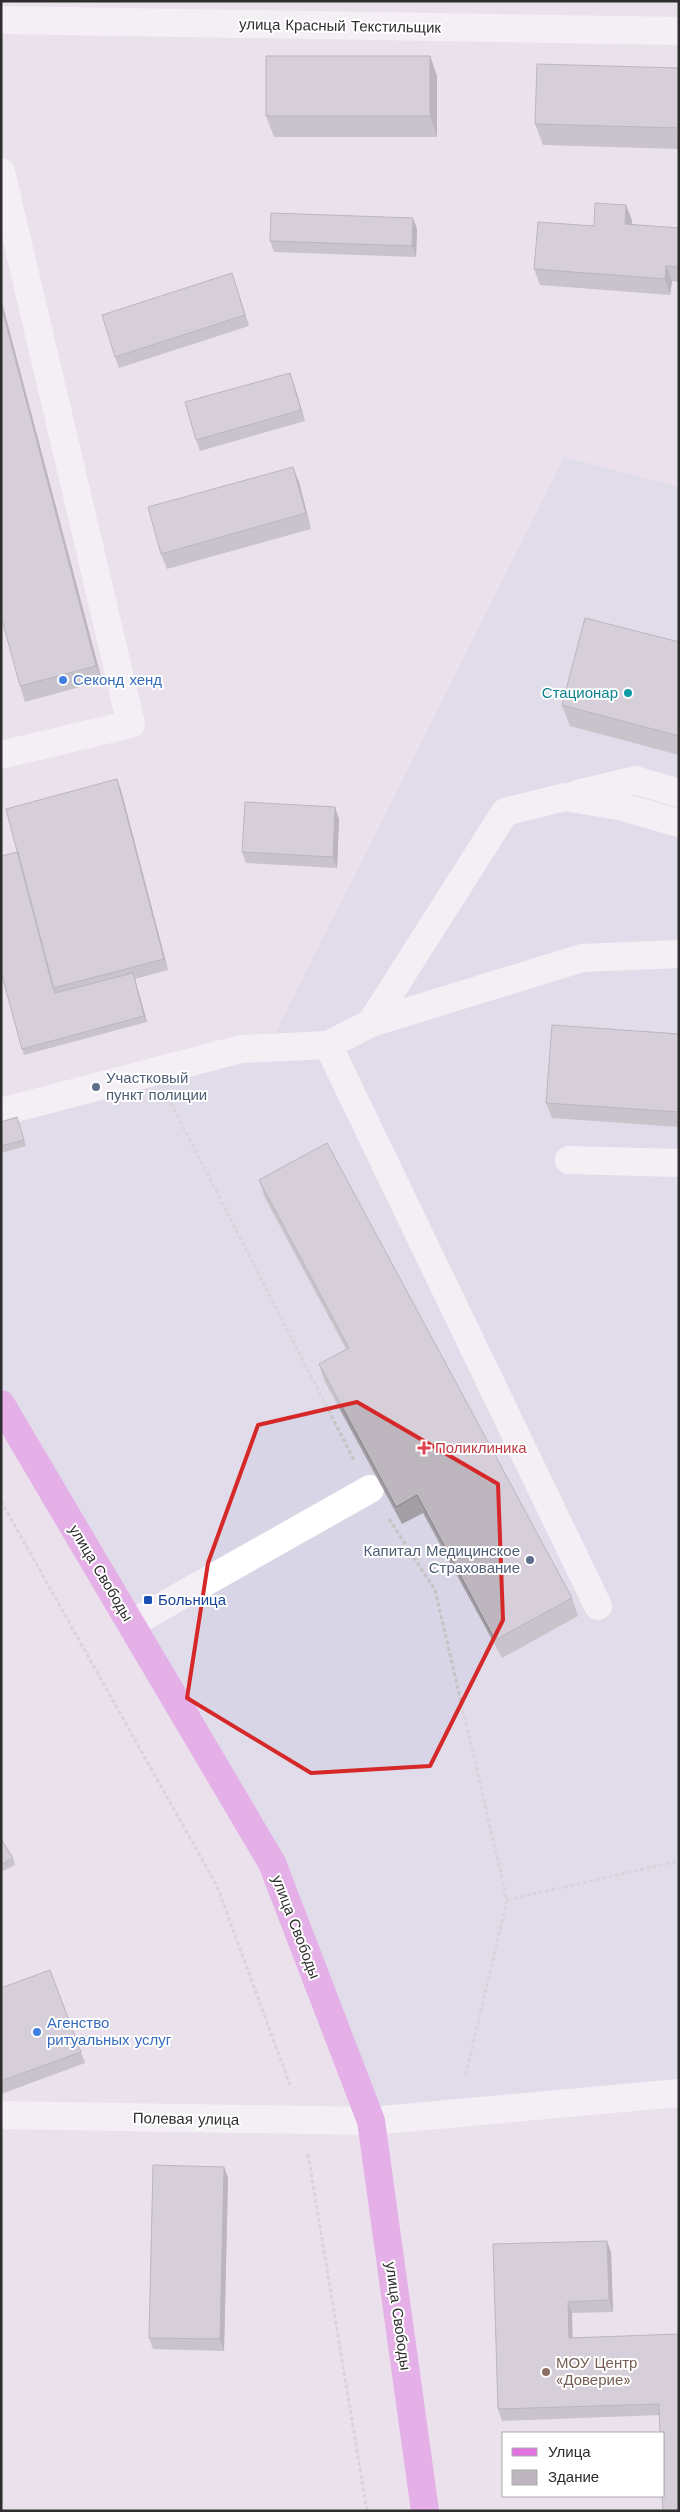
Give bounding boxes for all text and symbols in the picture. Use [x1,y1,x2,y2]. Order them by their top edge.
street label: улица Красный Текстильщик [239,15,441,37]
place label: Секонд хенд [73,671,162,689]
marker: Секонд хенд [57,674,69,686]
place label: Стационар [542,684,618,702]
marker: Стационар [622,687,634,699]
place label: Участковый пункт полиции [106,1069,207,1104]
marker: Участковый пункт полиции [90,1081,102,1093]
place label: Поликлиника [435,1439,527,1457]
marker: Поликлиника [417,1441,431,1455]
street label: улица Свободы [65,1521,137,1625]
place label: Капитал Медицинское Страхование [364,1542,520,1577]
marker: Капитал Медицинское Страхование [524,1554,536,1566]
place label: Больница [158,1591,227,1609]
marker: Больница [142,1594,154,1606]
street label: улица Свободы [268,1873,324,1981]
place label: Агенство ритуальных услуг [47,2014,172,2049]
marker: Агенство ритуальных услуг [31,2026,43,2038]
street label: Полевая улица [133,2109,240,2129]
street label: улица Свободы [381,2261,415,2371]
place label: МОУ Центр «Доверие» [556,2354,637,2389]
marker: МОУ Центр «Доверие» [540,2366,552,2378]
legend [502,2432,665,2497]
text: Улица [548,2443,591,2461]
text: Здание [548,2468,599,2486]

